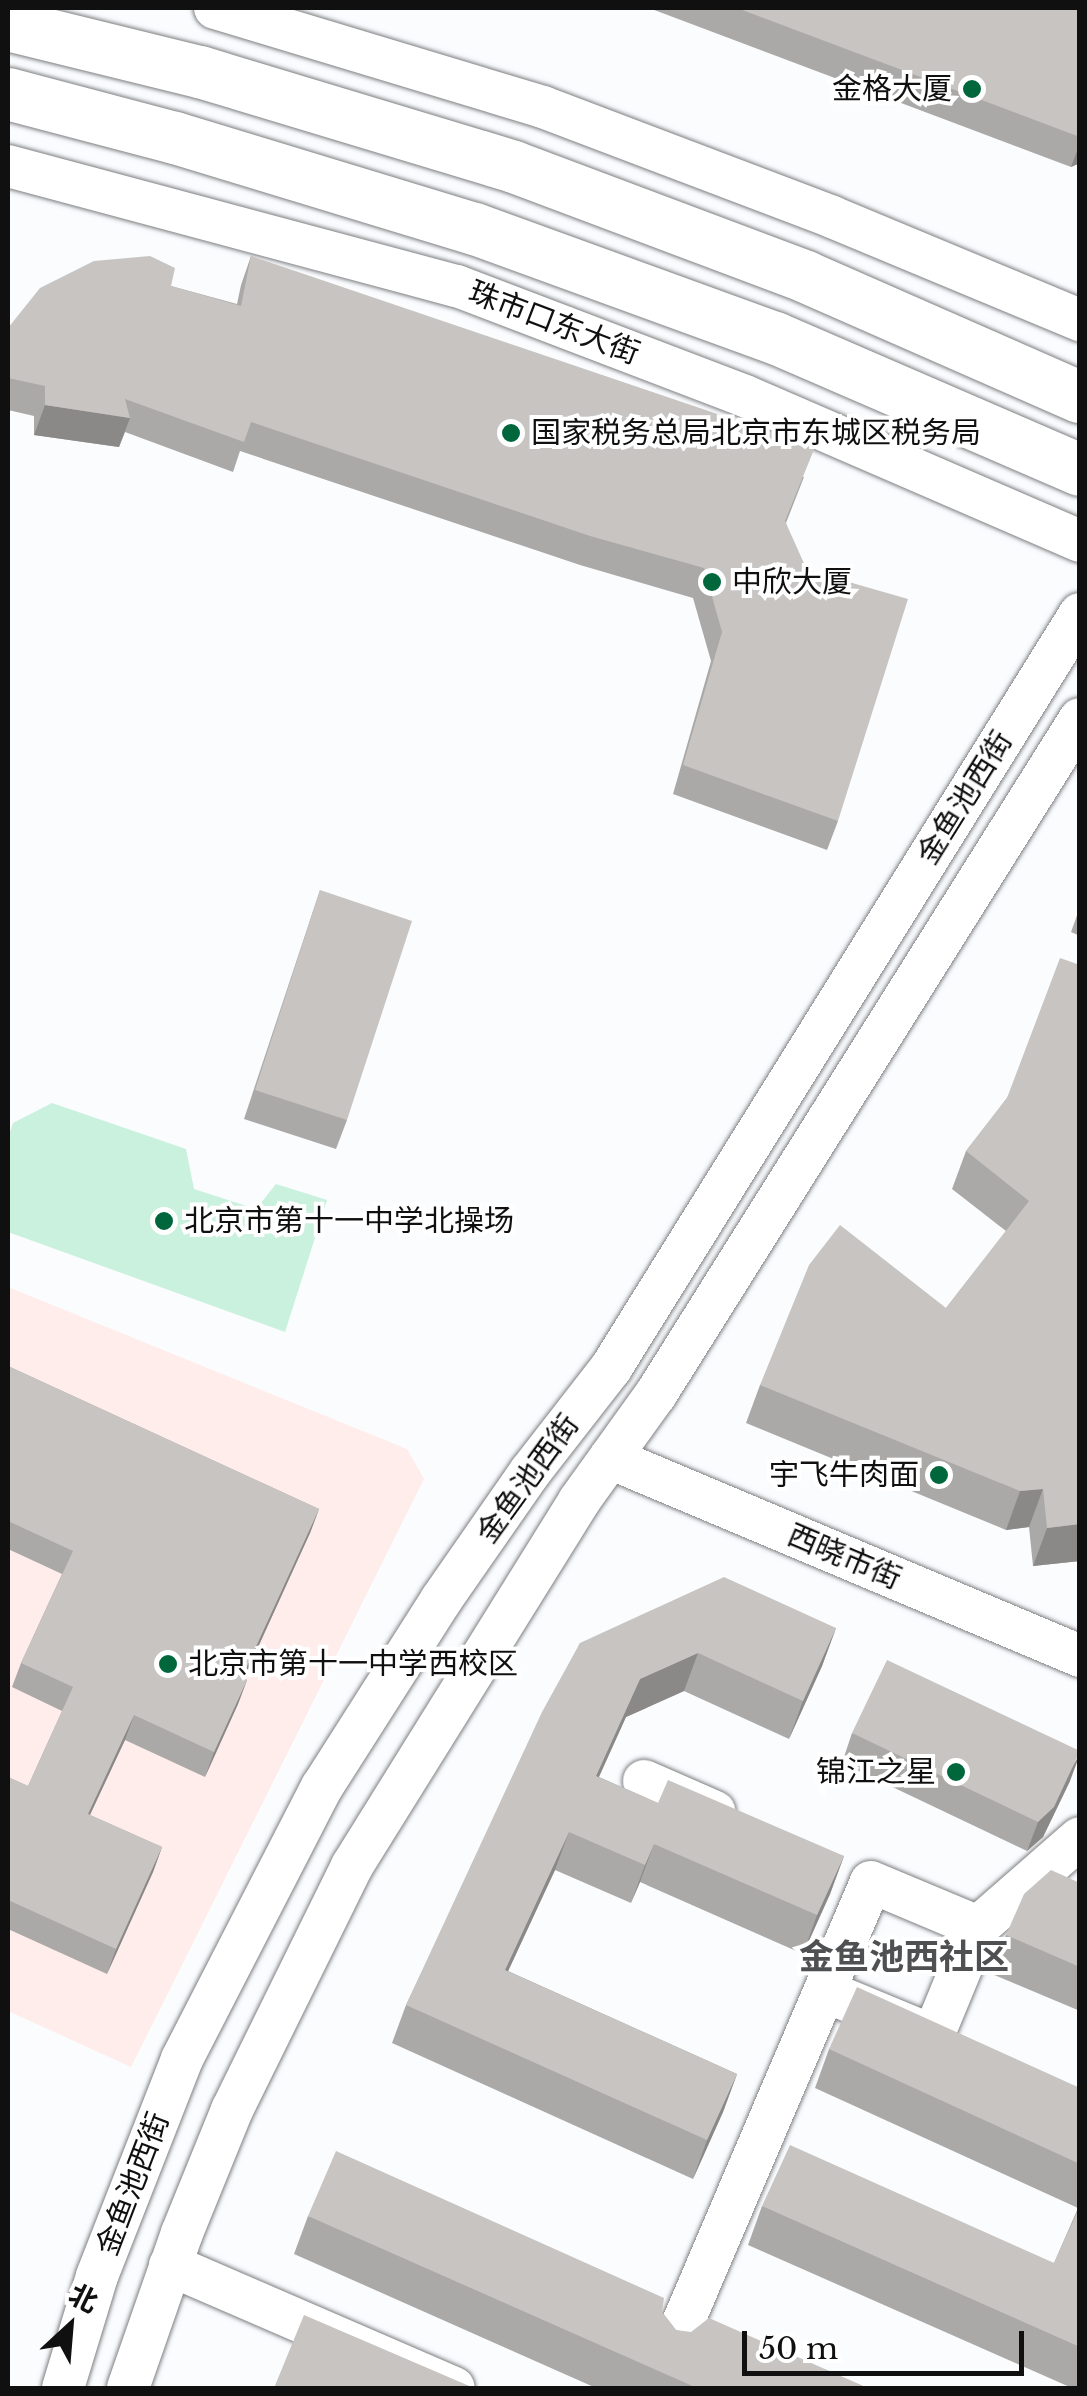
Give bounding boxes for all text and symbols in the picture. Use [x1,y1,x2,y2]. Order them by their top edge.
place label: 金格大厦 [832,71,952,107]
marker: 金格大厦 [961,78,983,100]
street label: 珠市口东大街 [464,274,644,372]
place label: 国家税务总局北京市东城区税务局 [531,415,981,451]
marker: 国家税务总局北京市东城区税务局 [500,422,522,444]
place label: 中欣大厦 [732,564,852,600]
marker: 中欣大厦 [701,571,723,593]
street label: 金鱼池西街 [910,725,1020,871]
place label: 北京市第十一中学北操场 [184,1203,514,1239]
marker: 北京市第十一中学北操场 [153,1210,175,1232]
street label: 金鱼池西街 [469,1408,587,1550]
place label: 宇飞牛肉面 [769,1457,919,1493]
marker: 宇飞牛肉面 [928,1464,950,1486]
street label: 西晓市街 [782,1517,906,1597]
place label: 北京市第十一中学西校区 [188,1646,518,1682]
marker: 北京市第十一中学西校区 [157,1653,179,1675]
place label: 锦江之星 [816,1754,936,1790]
marker: 锦江之星 [945,1761,967,1783]
district label: 金鱼池西社区 [799,1936,1009,1978]
street label: 金鱼池西街 [89,2108,177,2260]
north arrow [20,2276,120,2376]
text: 北 [63,2277,104,2320]
scale bar [747,2311,1030,2373]
text: 50 m [759,2330,838,2367]

